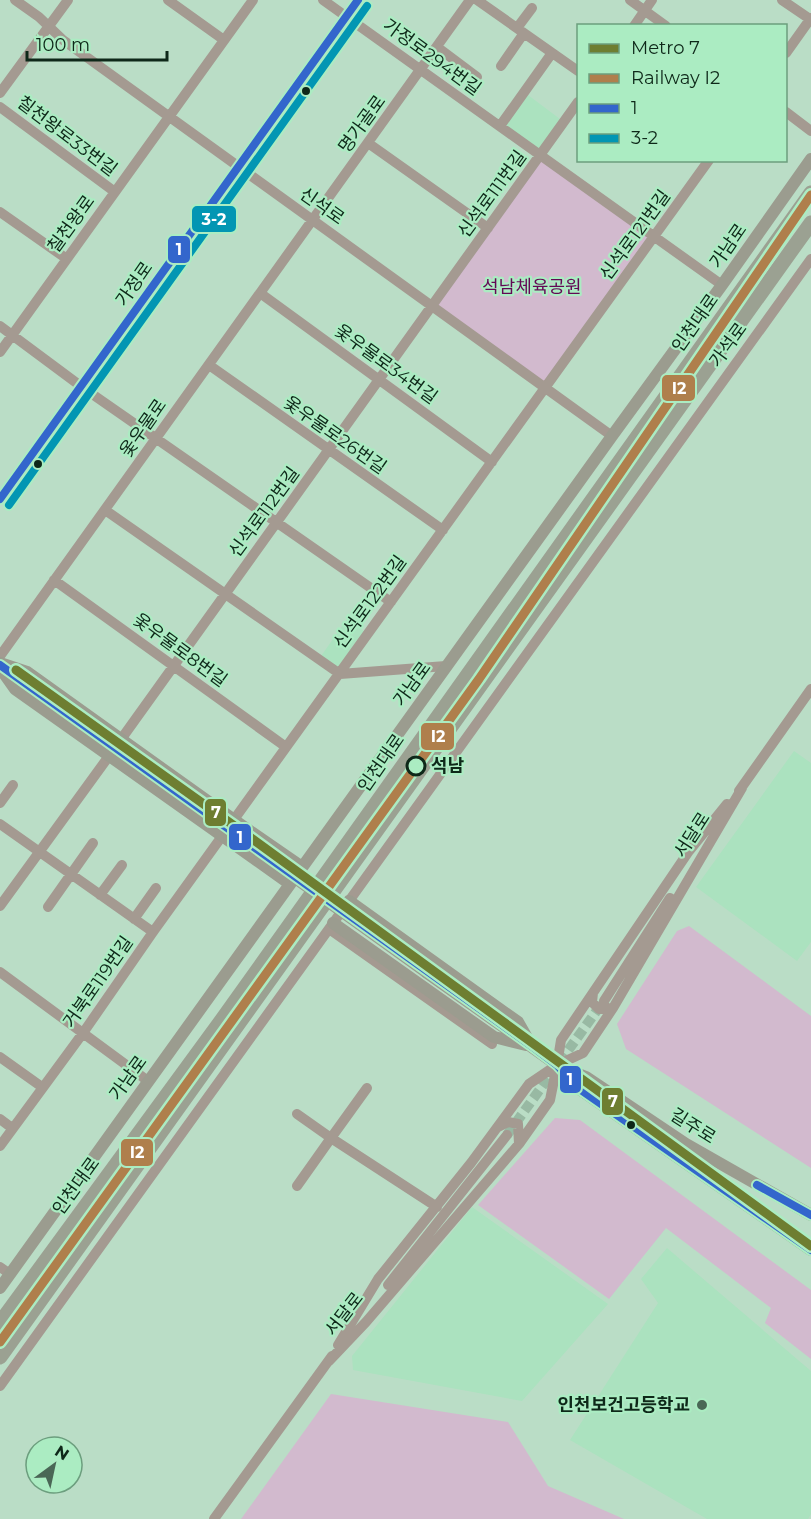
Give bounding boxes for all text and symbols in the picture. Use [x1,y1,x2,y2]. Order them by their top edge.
street label: 가정로294번길 [379,14,485,100]
scale bar [27,24,166,62]
legend [577,24,787,162]
text: 100 m [36,34,90,56]
text: Metro 7 [631,37,700,59]
text: Railway I2 [631,67,720,89]
unlabelled marker [300,85,312,97]
street label: 칠천왕로33번길 [13,91,121,181]
street label: 명가골로 [334,91,390,157]
text: 1 [631,97,638,119]
text: 3-2 [631,127,658,149]
street label: 신석로111번길 [453,146,531,242]
street label: 신석로 [295,183,349,229]
street label: 신석로121번길 [595,186,675,284]
street label: 칠천왕로 [43,191,99,257]
line badge: 3-2 [191,205,237,233]
text: 3-2 [201,210,226,229]
street label: 가남로 [705,219,751,273]
line badge: 1 [167,235,191,264]
text: 1 [176,240,182,259]
street label: 가정로 [111,257,157,311]
park label: 석남체육공원 [482,276,582,298]
street label: 인천대로 [667,290,723,356]
street label: 가석로 [704,318,752,372]
street label: 옻우물로34번길 [330,319,442,409]
line badge: I2 [661,374,696,402]
text: I2 [672,379,686,398]
street label: 옻우물로26번길 [279,391,391,479]
street label: 옻우물로 [115,395,171,461]
unlabelled marker [32,458,44,470]
street label: 신석로112번길 [224,463,304,561]
street label: 신석로122번길 [329,551,411,653]
street label: 옻우물로8번길 [129,609,231,691]
street label: 가남로 [388,657,436,711]
line badge: I2 [420,722,455,751]
text: I2 [431,727,445,746]
street label: 인천대로 [353,730,409,796]
place label: 석남 [431,755,465,777]
marker: 석남 [406,756,426,776]
line badge: 7 [204,798,227,827]
text: 7 [211,803,221,822]
street label: 서달로 [669,808,715,862]
line badge: 1 [228,823,252,851]
text: 1 [237,828,243,847]
street label: 거북로119번길 [58,932,138,1032]
street label: 가남로 [104,1051,152,1105]
line badge: 1 [559,1065,582,1094]
text: 1 [567,1070,573,1089]
line badge: 7 [601,1087,624,1116]
text: 7 [608,1092,618,1111]
street label: 길주로 [666,1104,720,1148]
unlabelled marker [625,1119,637,1131]
line badge: I2 [120,1138,154,1167]
text: I2 [130,1143,144,1162]
street label: 인천대로 [48,1153,104,1219]
street label: 서달로 [320,1288,368,1340]
place label: 인천보건고등학교 [558,1394,690,1416]
marker: 인천보건고등학교 [695,1398,709,1412]
north arrow [24,1435,84,1495]
text: N [51,1441,72,1464]

